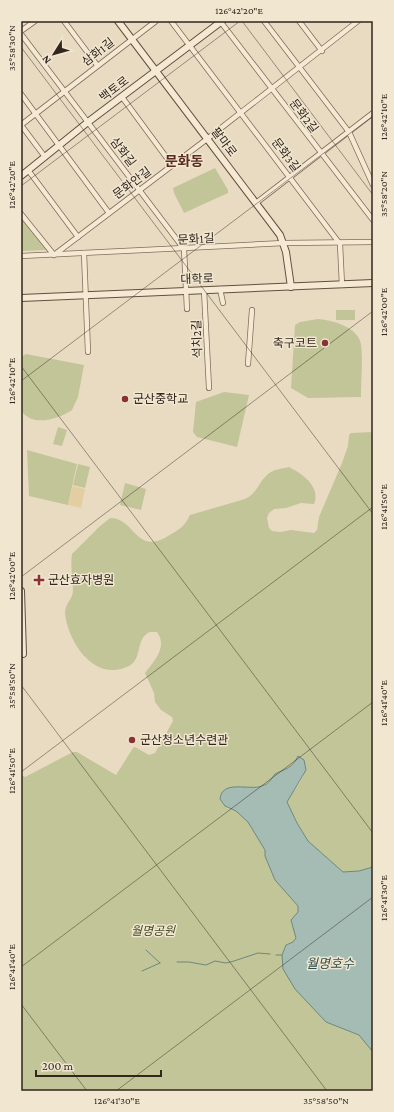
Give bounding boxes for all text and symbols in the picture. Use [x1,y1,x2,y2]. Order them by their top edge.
text: 126°42'20"E [215,5,263,16]
text: 35°58'30"N [6,25,17,71]
north arrow [34,34,74,74]
street label: 삼화1길 [79,35,117,69]
text: N [39,53,53,67]
street label: 백토로 [97,73,131,105]
text: 126°42'10"E [378,93,389,140]
street label: 문화2길 [287,96,321,136]
street label: 팔마로 [208,125,240,159]
street label: 삼화길 [107,135,139,169]
street label: 문화3길 [269,135,303,175]
district label: 문화동 [165,153,203,169]
text: 126°42'20"E [6,161,17,209]
street label: 문화안길 [110,164,154,202]
text: 35°58'20"N [378,171,389,217]
street label: 문화1길 [177,231,215,247]
street label: 대학로 [180,271,214,287]
text: 126°42'00"E [378,287,389,336]
street label: 석치2길 [189,319,205,359]
place label: 축구코트 [273,336,317,350]
marker: 축구코트 [320,338,330,348]
text: 126°42'10"E [6,357,17,404]
place label: 군산중학교 [133,392,188,406]
marker: 군산중학교 [120,394,130,404]
text: 126°41'50"E [378,484,389,530]
text: 126°42'00"E [6,551,17,600]
place label: 군산효자병원 [48,573,114,587]
marker: 군산효자병원 [33,574,45,586]
text: 35°58'50"N [6,663,17,709]
text: 126°41'40"E [378,680,389,726]
place label: 군산청소년수련관 [140,733,228,747]
marker: 군산청소년수련관 [127,735,137,745]
text: 126°41'50"E [6,748,17,794]
text: 126°41'30"E [378,875,389,921]
park label: 월명공원 [131,924,176,938]
text: 126°41'40"E [6,944,17,990]
water label: 월명호수 [306,956,355,971]
scale bar [36,1052,161,1078]
text: 200 m [42,1059,74,1073]
text: 126°41'30"E [94,1095,140,1106]
text: 35°58'50"N [303,1095,349,1106]

